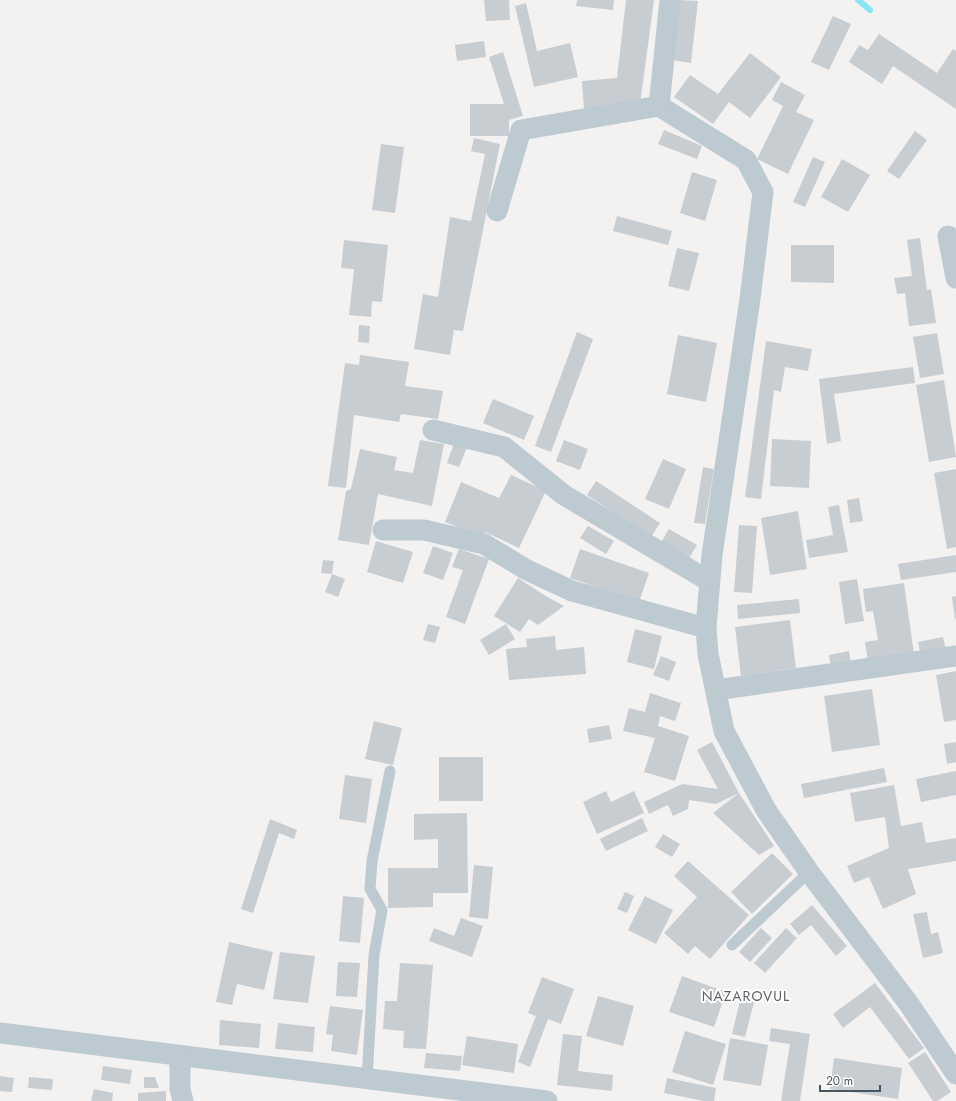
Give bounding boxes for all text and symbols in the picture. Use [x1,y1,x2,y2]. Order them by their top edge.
district label: NAZAROVUL [702,986,790,1006]
scale bar [820,1067,880,1093]
text: 20 m [826,1072,853,1090]

